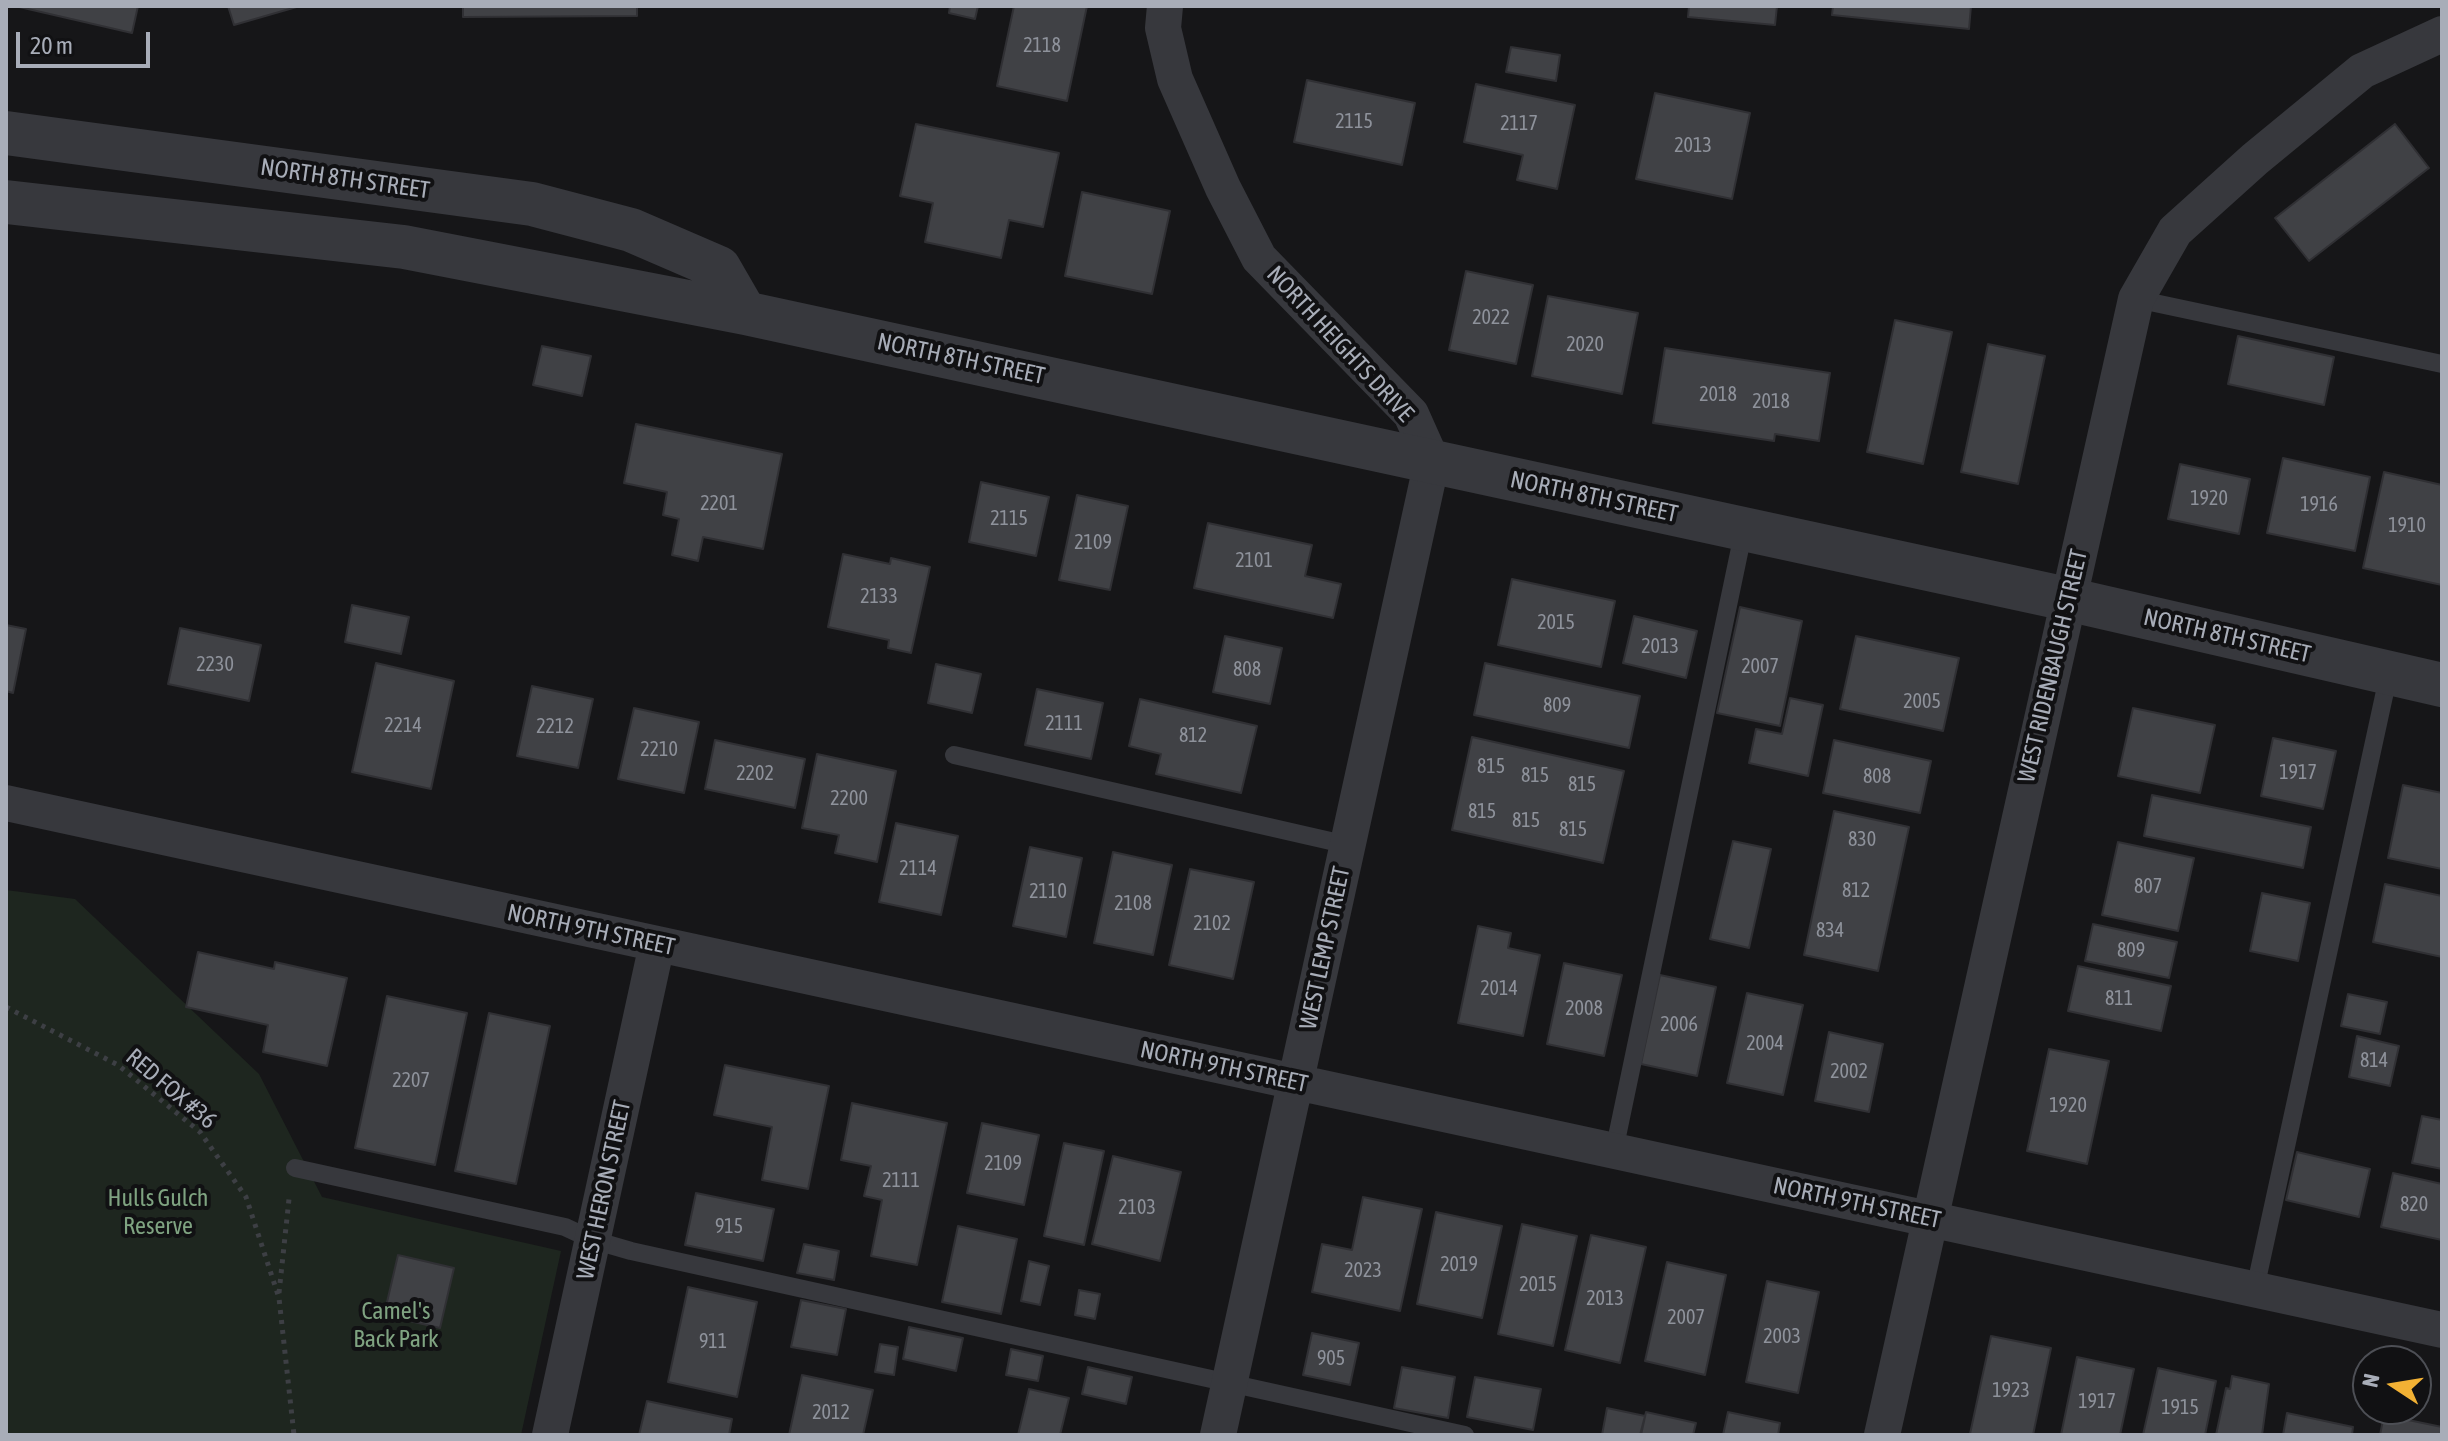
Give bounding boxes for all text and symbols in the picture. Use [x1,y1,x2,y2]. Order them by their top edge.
scale bar [20,16,154,66]
text: 20 m [30,32,73,59]
house number: 2118 [1023,34,1061,58]
house number: 2115 [1335,110,1373,134]
house number: 2117 [1500,112,1538,136]
house number: 2013 [1674,134,1712,158]
street label: NORTH 8TH STREET [259,153,431,205]
street label: NORTH HEIGHTS DRIVE [1260,260,1420,428]
house number: 2022 [1472,306,1510,330]
street label: NORTH 8TH STREET [875,327,1047,391]
house number: 2020 [1566,333,1604,357]
house number: 2018 [1699,383,1737,407]
house number: 2018 [1752,390,1790,414]
street label: NORTH 8TH STREET [1508,465,1680,529]
house number: 1920 [2190,487,2228,511]
house number: 2201 [700,492,738,516]
house number: 1916 [2300,493,2338,517]
house number: 2115 [990,507,1028,531]
house number: 1910 [2388,514,2426,538]
house number: 2109 [1074,531,1112,555]
street label: WEST RIDENBAUGH STREET [2012,547,2094,785]
house number: 2101 [1235,549,1273,573]
house number: 2133 [860,585,898,609]
street label: NORTH 8TH STREET [2141,603,2313,669]
house number: 2015 [1537,611,1575,635]
house number: 2013 [1641,635,1679,659]
house number: 2230 [196,653,234,677]
house number: 2007 [1741,655,1779,679]
house number: 808 [1233,658,1261,682]
house number: 2005 [1903,690,1941,714]
house number: 809 [1543,694,1571,718]
house number: 2111 [1045,712,1083,736]
house number: 2214 [384,714,422,738]
house number: 2212 [536,715,574,739]
house number: 812 [1179,724,1207,748]
house number: 2210 [640,738,678,762]
house number: 815 [1477,755,1505,779]
house number: 1917 [2279,761,2317,785]
house number: 2202 [736,762,774,786]
house number: 815 [1521,764,1549,788]
house number: 808 [1863,765,1891,789]
house number: 815 [1568,773,1596,797]
house number: 2200 [830,787,868,811]
house number: 815 [1468,800,1496,824]
house number: 815 [1512,809,1540,833]
house number: 815 [1559,818,1587,842]
house number: 830 [1848,828,1876,852]
house number: 2114 [899,857,937,881]
street label: WEST LEMP STREET [1294,864,1356,1032]
house number: 807 [2134,875,2162,899]
house number: 812 [1842,879,1870,903]
house number: 2110 [1029,880,1067,904]
house number: 2108 [1114,892,1152,916]
street label: NORTH 9TH STREET [505,898,677,962]
house number: 2102 [1193,912,1231,936]
house number: 834 [1816,919,1844,943]
house number: 809 [2117,939,2145,963]
house number: 2014 [1480,977,1518,1001]
house number: 811 [2105,987,2133,1011]
house number: 2008 [1565,997,1603,1021]
house number: 2006 [1660,1013,1698,1037]
house number: 2004 [1746,1032,1784,1056]
street label: NORTH 9TH STREET [1138,1035,1310,1099]
street label: RED FOX #36 [120,1043,222,1135]
house number: 814 [2360,1049,2388,1073]
house number: 2002 [1830,1060,1868,1084]
house number: 2207 [392,1069,430,1093]
house number: 1920 [2049,1094,2087,1118]
street label: WEST HERON STREET [571,1098,637,1282]
house number: 2109 [984,1152,1022,1176]
house number: 2111 [882,1169,920,1193]
street label: NORTH 9TH STREET [1771,1171,1943,1235]
park label: Hulls Gulch Reserve [108,1184,208,1240]
house number: 820 [2400,1193,2428,1217]
house number: 2103 [1118,1196,1156,1220]
house number: 915 [715,1215,743,1239]
house number: 2019 [1440,1253,1478,1277]
house number: 2023 [1344,1259,1382,1283]
house number: 2015 [1519,1273,1557,1297]
house number: 2013 [1586,1287,1624,1311]
park label: Camel's Back Park [353,1297,439,1353]
house number: 2007 [1667,1306,1705,1330]
house number: 2003 [1763,1325,1801,1349]
house number: 911 [699,1330,727,1354]
north arrow [2352,1345,2432,1425]
house number: 905 [1317,1347,1345,1371]
text: N [2356,1371,2385,1389]
house number: 1923 [1992,1379,2030,1403]
house number: 1917 [2078,1390,2116,1414]
house number: 1915 [2161,1396,2199,1420]
house number: 2012 [812,1401,850,1425]

